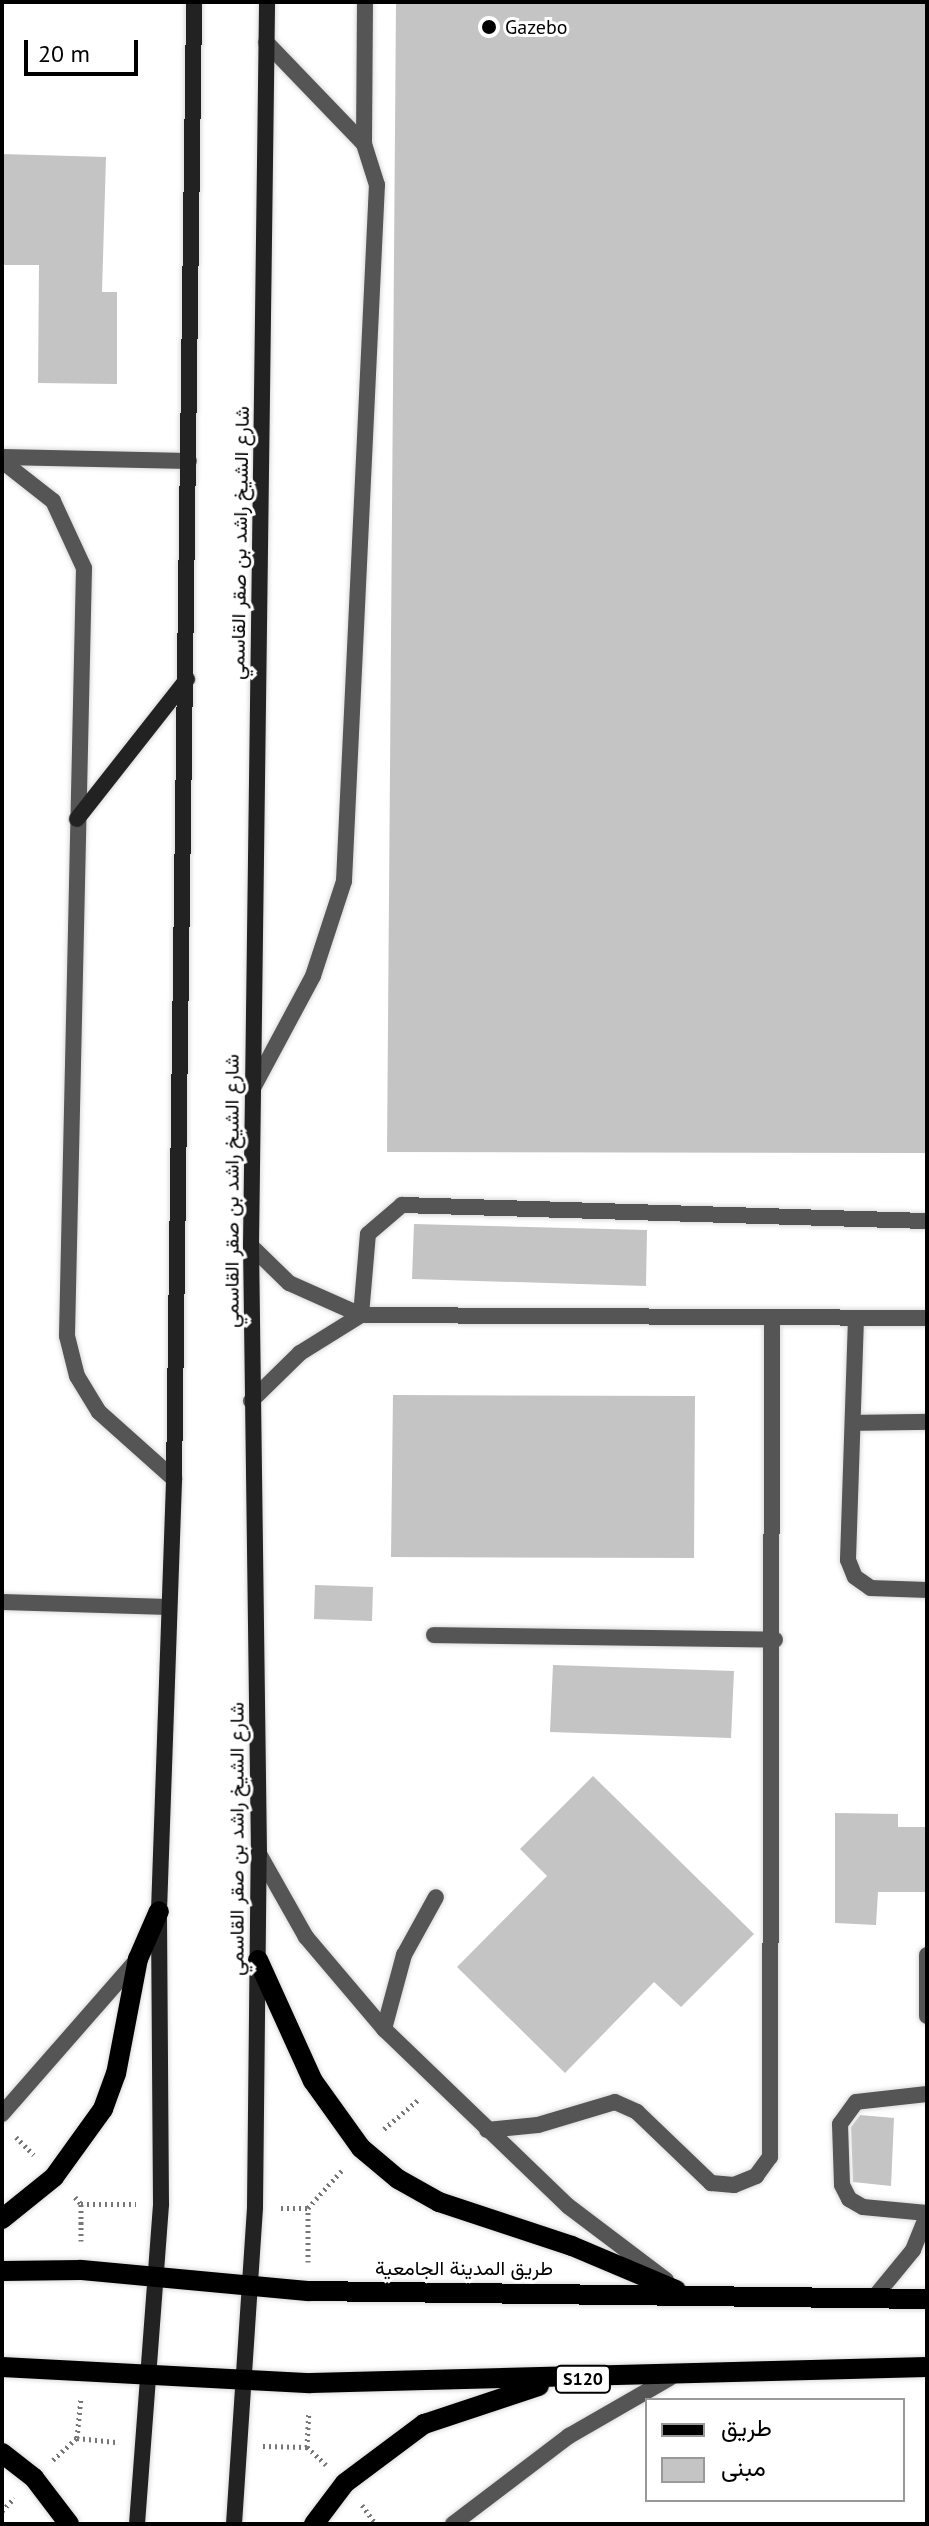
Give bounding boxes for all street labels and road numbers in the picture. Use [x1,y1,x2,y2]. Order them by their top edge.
street label: شارع الشيخ راشد بن صقر القاسمي [226,406,254,680]
street label: شارع الشيخ راشد بن صقر القاسمي [220,1054,244,1328]
street label: شارع الشيخ راشد بن صقر القاسمي [225,1702,249,1976]
street label: طريق المدينة الجامعية [375,2256,553,2280]
road number: S120 [553,2365,613,2393]

